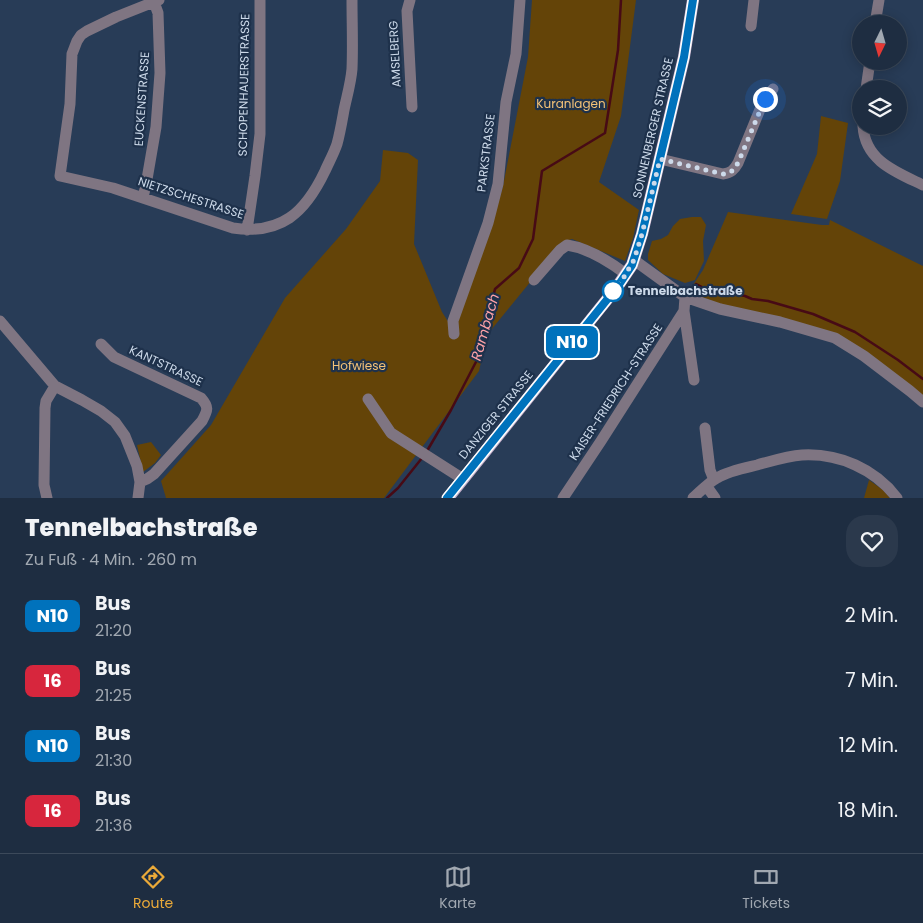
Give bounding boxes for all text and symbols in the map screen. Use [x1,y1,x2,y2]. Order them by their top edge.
street label: SCHOPENHAUERSTRASSE [234,14,253,156]
north arrow [852,15,908,70]
map controls [852,15,907,135]
street label: AMSELBERG [384,20,405,88]
street label: EUCKENSTRASSE [130,51,153,147]
street label: SONNENBERGER STRASSE [628,56,677,200]
button: layers [852,80,907,135]
your location [753,87,778,112]
park label: Kuranlagen [536,95,606,112]
street label: PARKSTRASSE [472,113,499,193]
street label: NIETZSCHESTRASSE [136,172,246,223]
marker: Tennelbachstraße [602,280,624,302]
place label: Tennelbachstraße [628,282,743,299]
water label: Rambach [466,291,504,363]
street label: KAISER-FRIEDRICH-STRASSE [565,320,666,463]
line badge: N10 [543,326,601,358]
text: N10 [556,329,588,354]
street label: KANTSTRASSE [127,341,206,390]
park label: Hofwiese [332,357,386,374]
street label: DANZIGER STRASSE [455,367,537,463]
text: Tennelbachstraße [25,511,258,544]
button: heart [846,515,898,567]
text: Zu Fuß · 4 Min. · 260 m [25,548,197,571]
text: Bus [95,590,131,617]
text: 2 Min. [845,602,898,629]
text: N10 [36,603,69,628]
text: 21:20 [95,619,132,642]
text: Bus [95,655,131,682]
text: 7 Min. [845,667,898,694]
text: 16 [43,668,62,693]
text: 21:25 [95,684,132,707]
text: Bus [95,720,131,747]
text: 12 Min. [839,732,898,759]
text: N10 [36,733,69,758]
text: 21:30 [95,749,132,772]
text: Bus [95,785,131,812]
text: 18 Min. [838,797,898,824]
text: 16 [43,798,62,823]
text: 21:36 [95,814,132,837]
tab: Route [133,863,173,914]
tab: Karte [439,863,476,914]
tab: Tickets [742,863,790,914]

